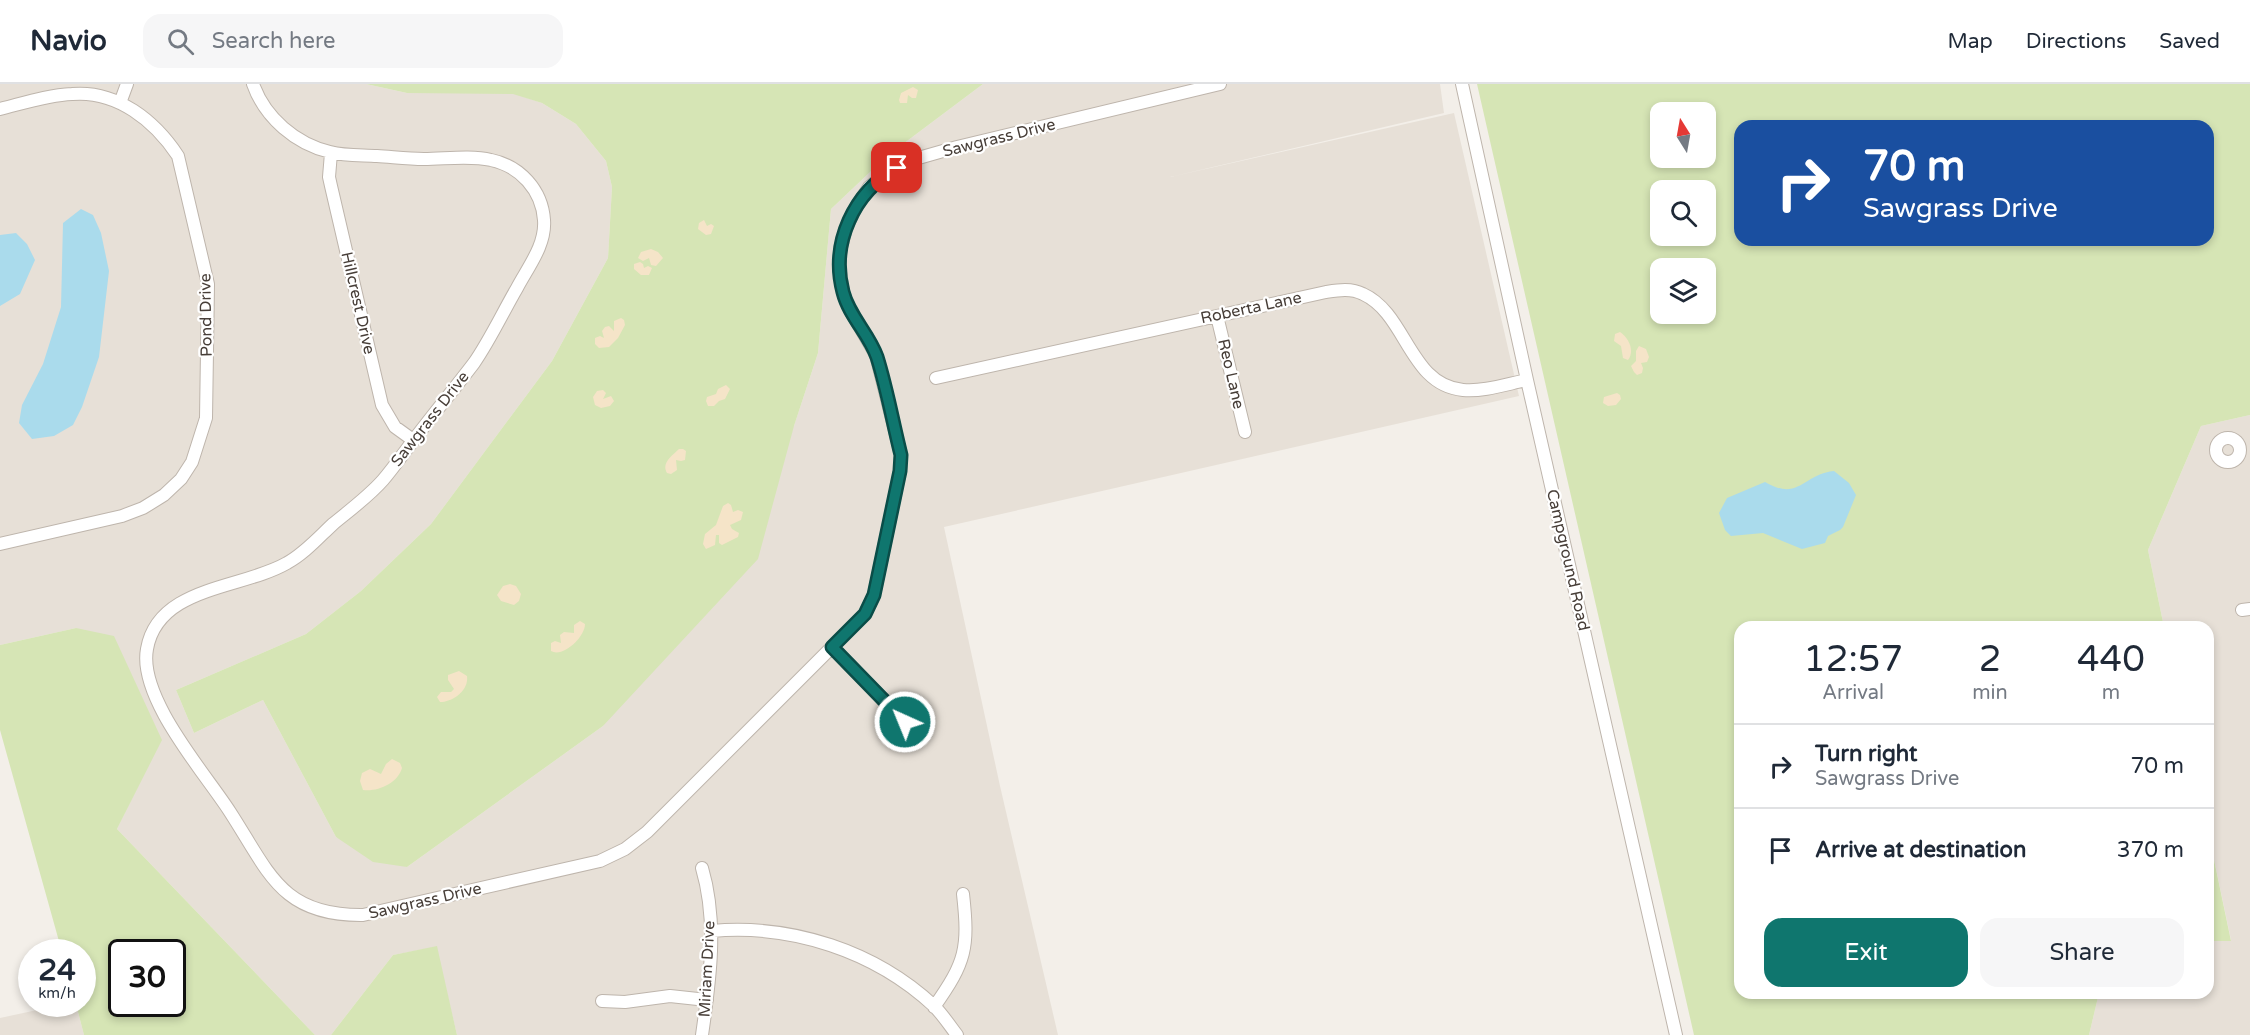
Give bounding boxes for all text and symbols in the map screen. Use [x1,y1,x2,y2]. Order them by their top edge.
search box [143,14,563,68]
text: Navio [30,24,107,58]
icon: search [164,25,197,58]
text: Search here [212,28,336,54]
text: Map [1947,29,1993,54]
text: Directions [2026,29,2126,54]
text: Saved [2159,29,2220,54]
north arrow [1650,102,1716,168]
map controls [1650,102,1716,324]
street label: Sawgrass Drive [941,114,1057,162]
text: 70 m [1863,141,1965,192]
pin [871,142,922,193]
icon: right [1764,144,1842,222]
icon: arrive [880,151,913,184]
button: search [1650,180,1716,246]
text: Sawgrass Drive [1863,192,2058,225]
street label: Hillcrest Drive [336,250,380,356]
button: layers [1650,258,1716,324]
street label: Pond Drive [195,273,217,357]
street label: Roberta Lane [1199,288,1303,328]
street label: Reo Lane [1213,337,1249,411]
street label: Sawgrass Drive [387,367,473,471]
street label: Campground Road [1542,487,1594,633]
text: 12:57 [1803,638,1903,681]
text: 2 [1979,638,2001,681]
text: 440 [2077,638,2145,681]
text: Arrival [1822,681,1884,705]
text: min [1972,681,2008,705]
text: m [2102,681,2120,705]
position arrow [873,690,937,754]
text: Turn right [1815,741,1917,767]
icon: right [1764,750,1797,783]
text: 70 m [2130,753,2184,779]
text: Sawgrass Drive [1815,767,1959,791]
icon: arrive [1764,834,1797,867]
text: Arrive at destination [1815,837,2026,863]
text: 370 m [2117,837,2184,863]
street label: Sawgrass Drive [367,878,483,924]
button: Exit [1764,918,1968,987]
button: Share [1980,918,2184,987]
street label: Miriam Drive [694,920,720,1018]
speed limit sign: 30 [108,939,186,1017]
text: 24 [38,952,76,989]
text: km/h [38,984,76,1002]

